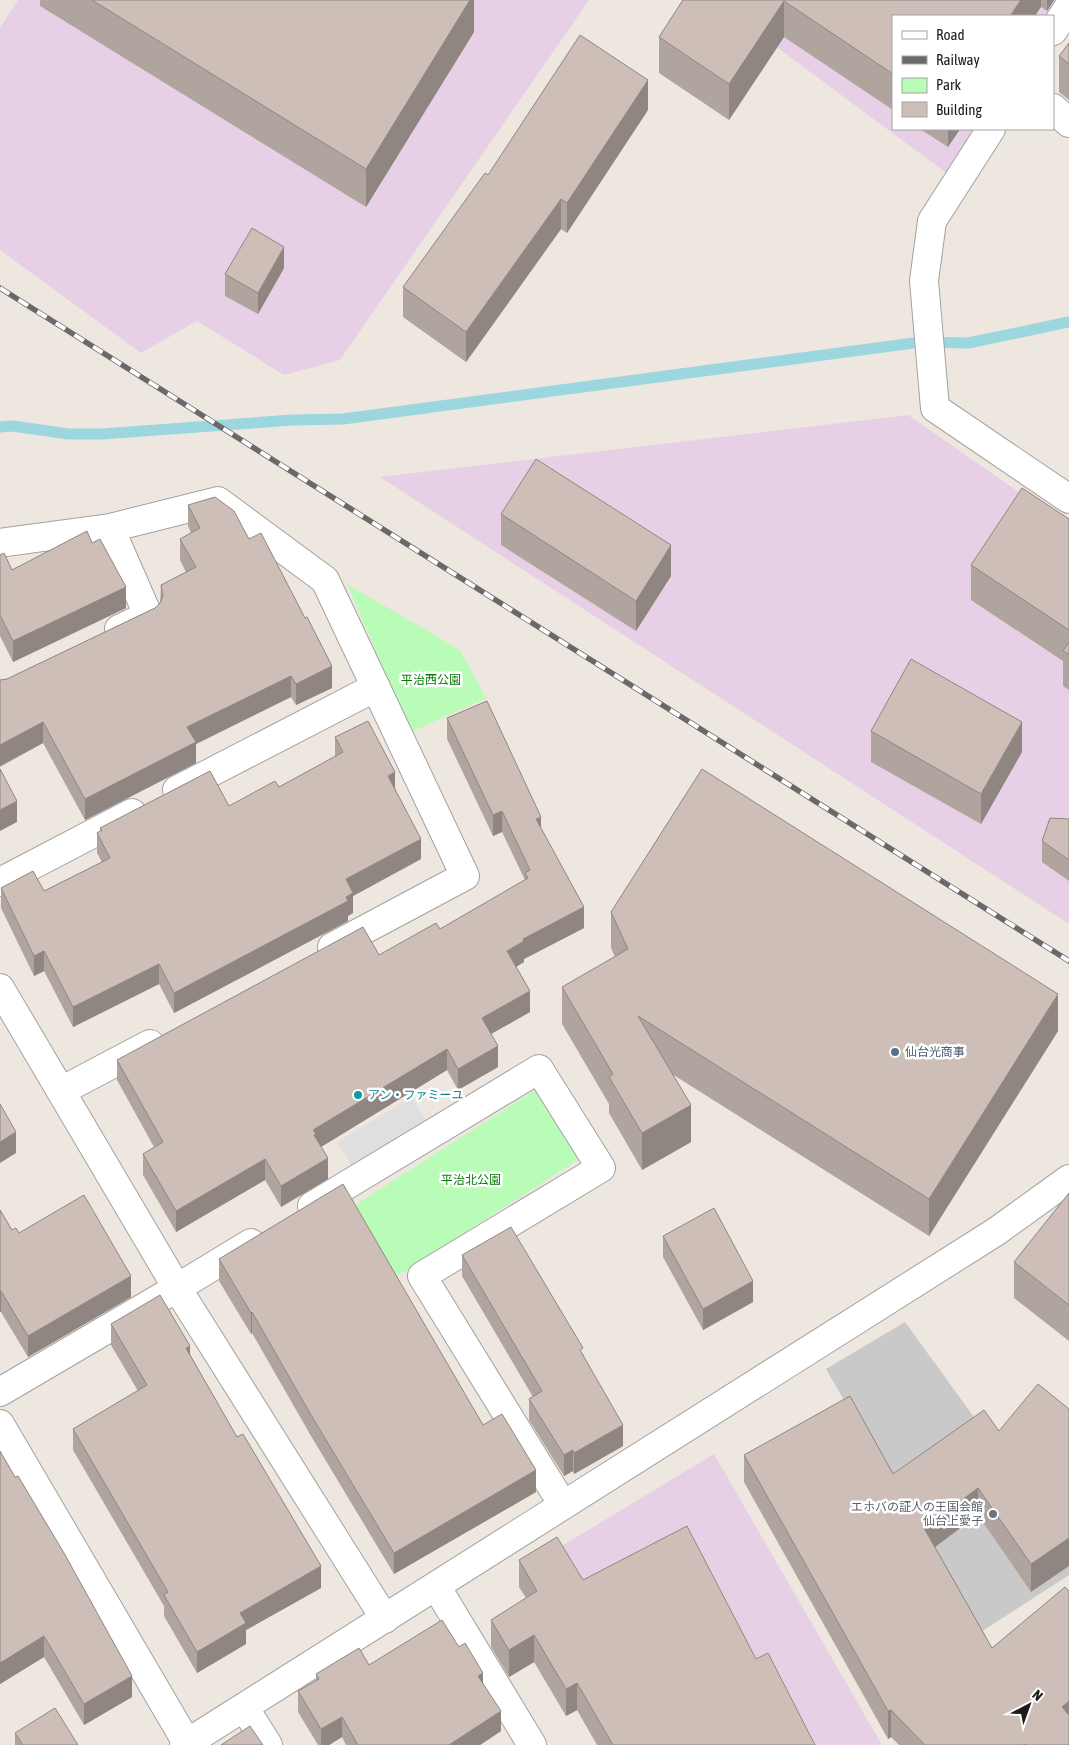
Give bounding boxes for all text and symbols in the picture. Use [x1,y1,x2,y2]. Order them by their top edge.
legend [892,15,1054,130]
text: Road [936,26,965,43]
text: Railway [936,51,980,68]
text: Park [936,76,961,93]
text: Building [936,101,982,118]
park label: 平治西公園 [401,673,461,687]
place label: 仙台光商事 [905,1045,965,1059]
marker: 仙台光商事 [889,1046,901,1058]
place label: アン・ファミーユ [368,1088,464,1102]
marker: アン・ファミーユ [352,1089,364,1101]
park label: 平治北公園 [441,1173,501,1187]
place label: エホバの証人の王国会館 仙台上愛子 [851,1500,983,1528]
marker: エホバの証人の王国会館 仙台上愛子 [987,1508,999,1520]
north arrow [1004,1680,1054,1730]
text: N [1029,1686,1046,1704]

